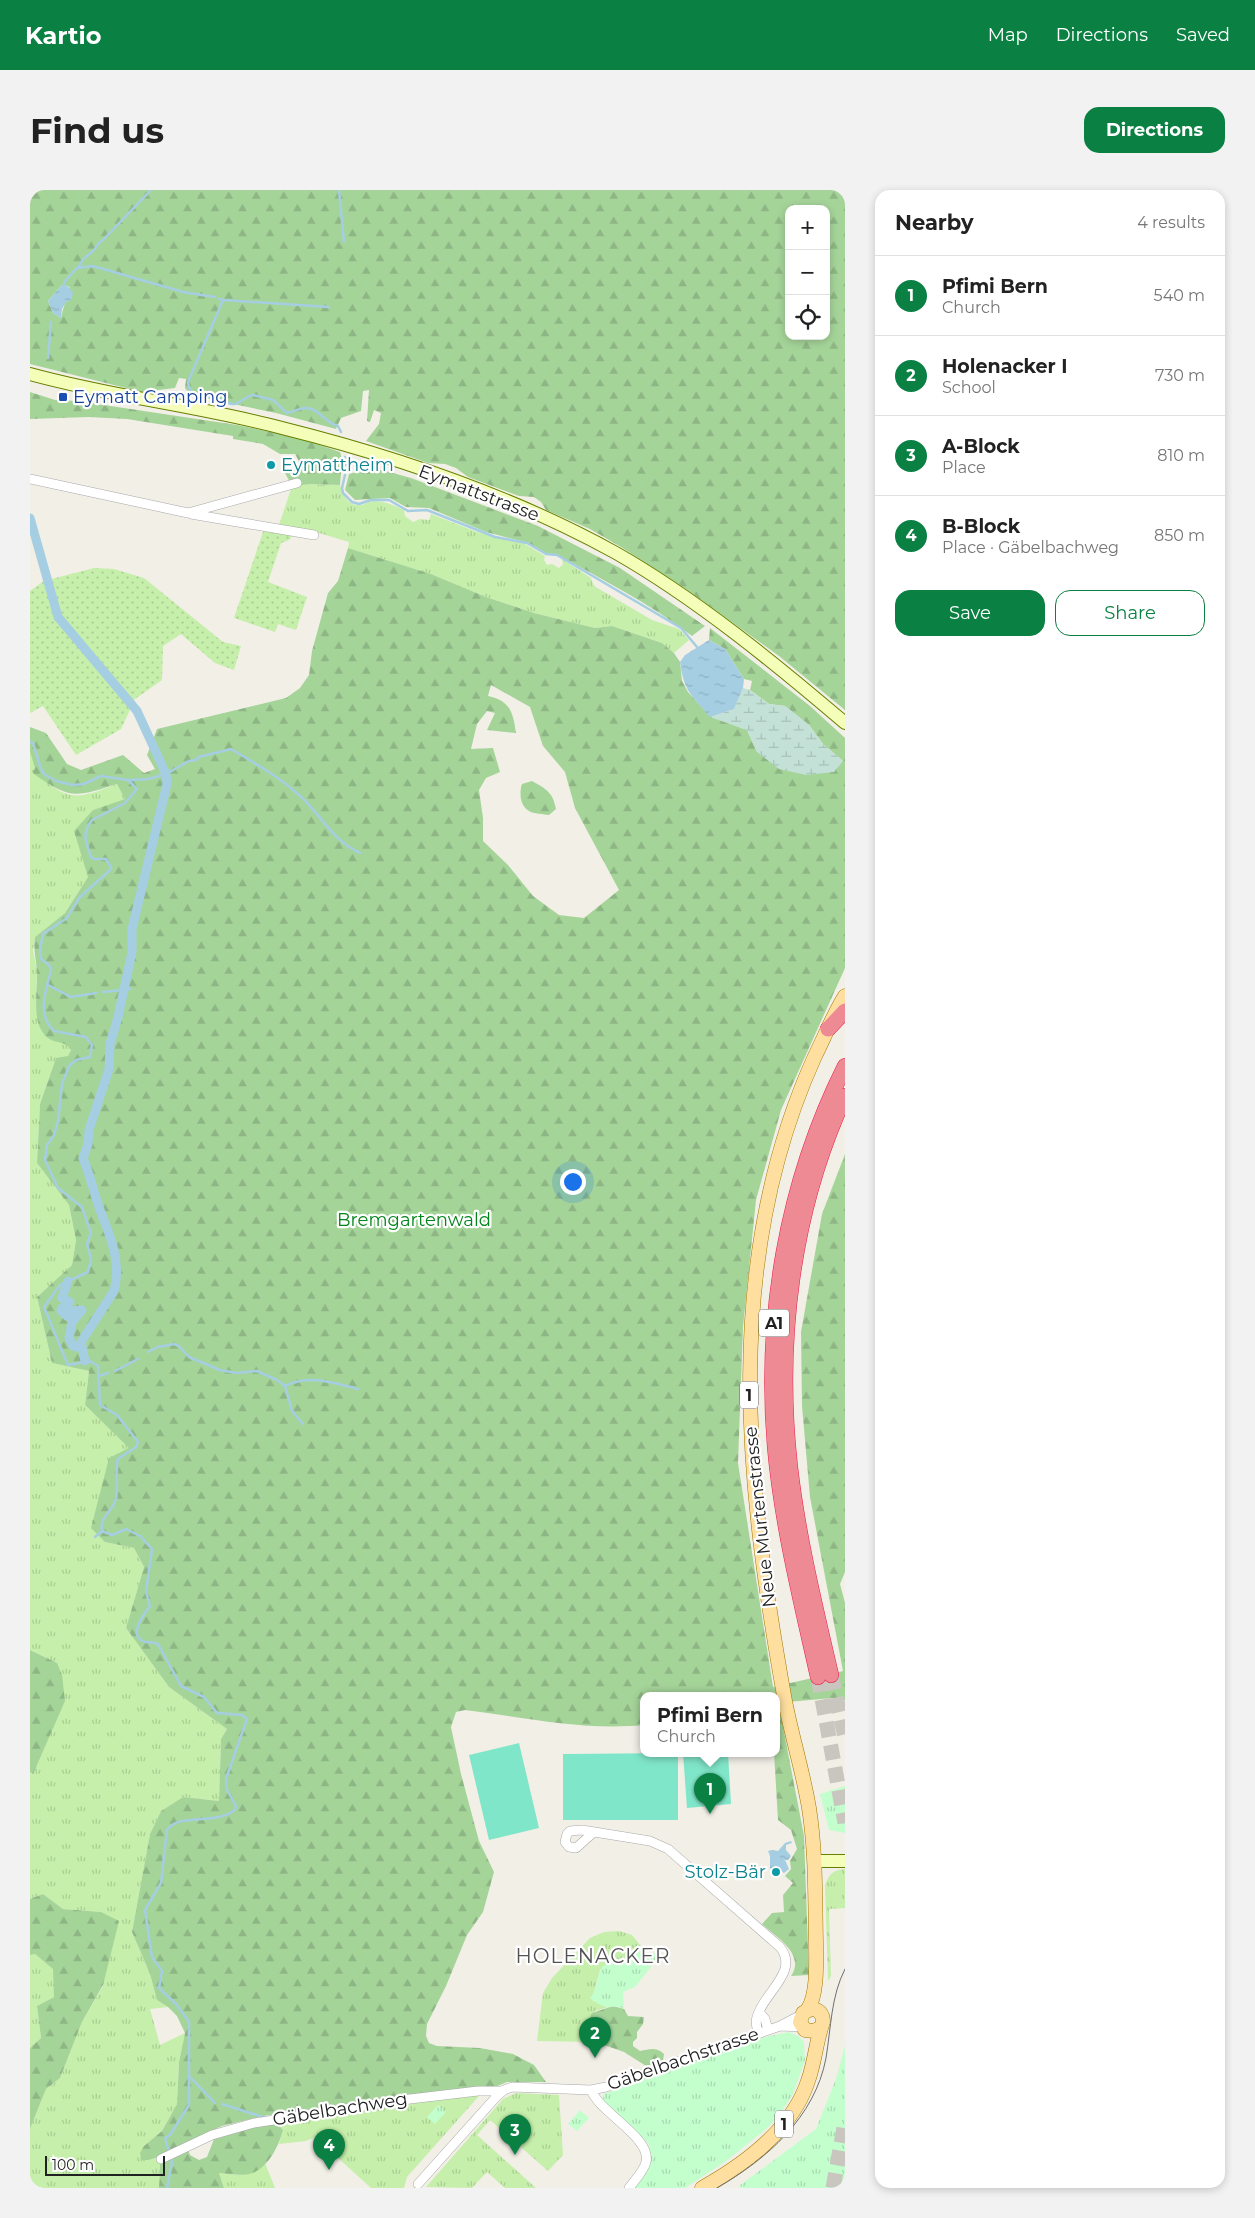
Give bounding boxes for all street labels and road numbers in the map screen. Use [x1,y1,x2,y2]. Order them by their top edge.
street label: Eymattstrasse [416,460,543,526]
road number: A1 [759,1310,789,1336]
road number: 1 [740,1382,758,1408]
street label: Neue Murtenstrasse [740,1425,780,1608]
street label: Gäbelbachstrasse [604,2023,762,2095]
street label: Gäbelbachweg [271,2088,409,2130]
road number: 1 [775,2110,793,2138]

